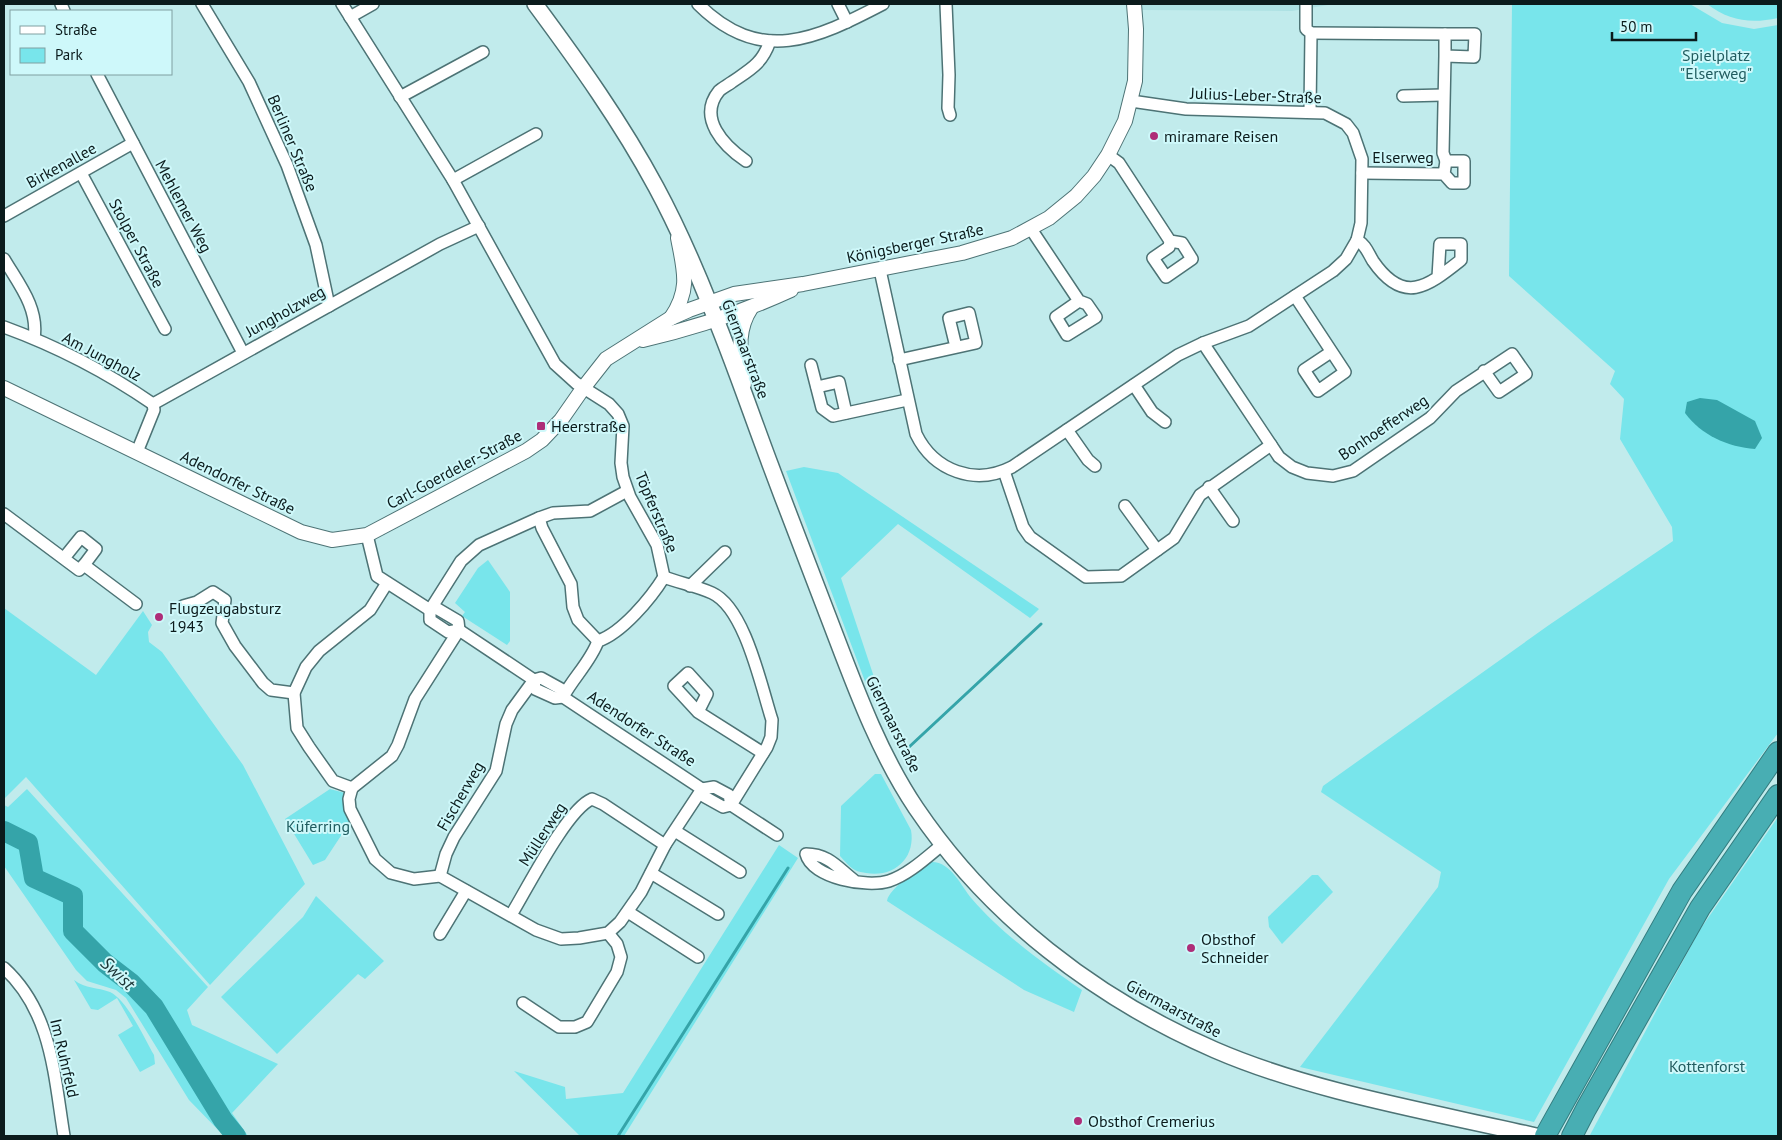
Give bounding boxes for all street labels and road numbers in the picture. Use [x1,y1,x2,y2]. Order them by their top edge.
street label: Julius-Leber-Straße [1189,83,1322,107]
street label: Berliner Straße [264,92,322,194]
street label: Birkenallee [23,138,99,192]
street label: Elserweg [1372,147,1434,167]
street label: Mehlemer Weg [151,156,217,256]
street label: Stolper Straße [105,195,169,291]
street label: Königsberger Straße [845,219,985,267]
street label: Jungholzweg [241,281,328,342]
street label: Giermaarstraße [718,296,774,402]
street label: Am Jungholz [59,327,145,385]
street label: Bonhoefferweg [1334,390,1432,464]
street label: Carl-Goerdeler-Straße [383,425,525,513]
street label: Adendorfer Straße [177,446,299,518]
street label: Töpferstraße [631,469,683,555]
street label: Giermaarstraße [862,672,926,776]
street label: Adendorfer Straße [584,686,700,770]
street label: Fischerweg [432,758,488,834]
street label: Müllerweg [514,798,570,870]
street label: Giermaarstraße [1123,975,1225,1041]
street label: Im Ruhrfeld [46,1017,84,1099]

